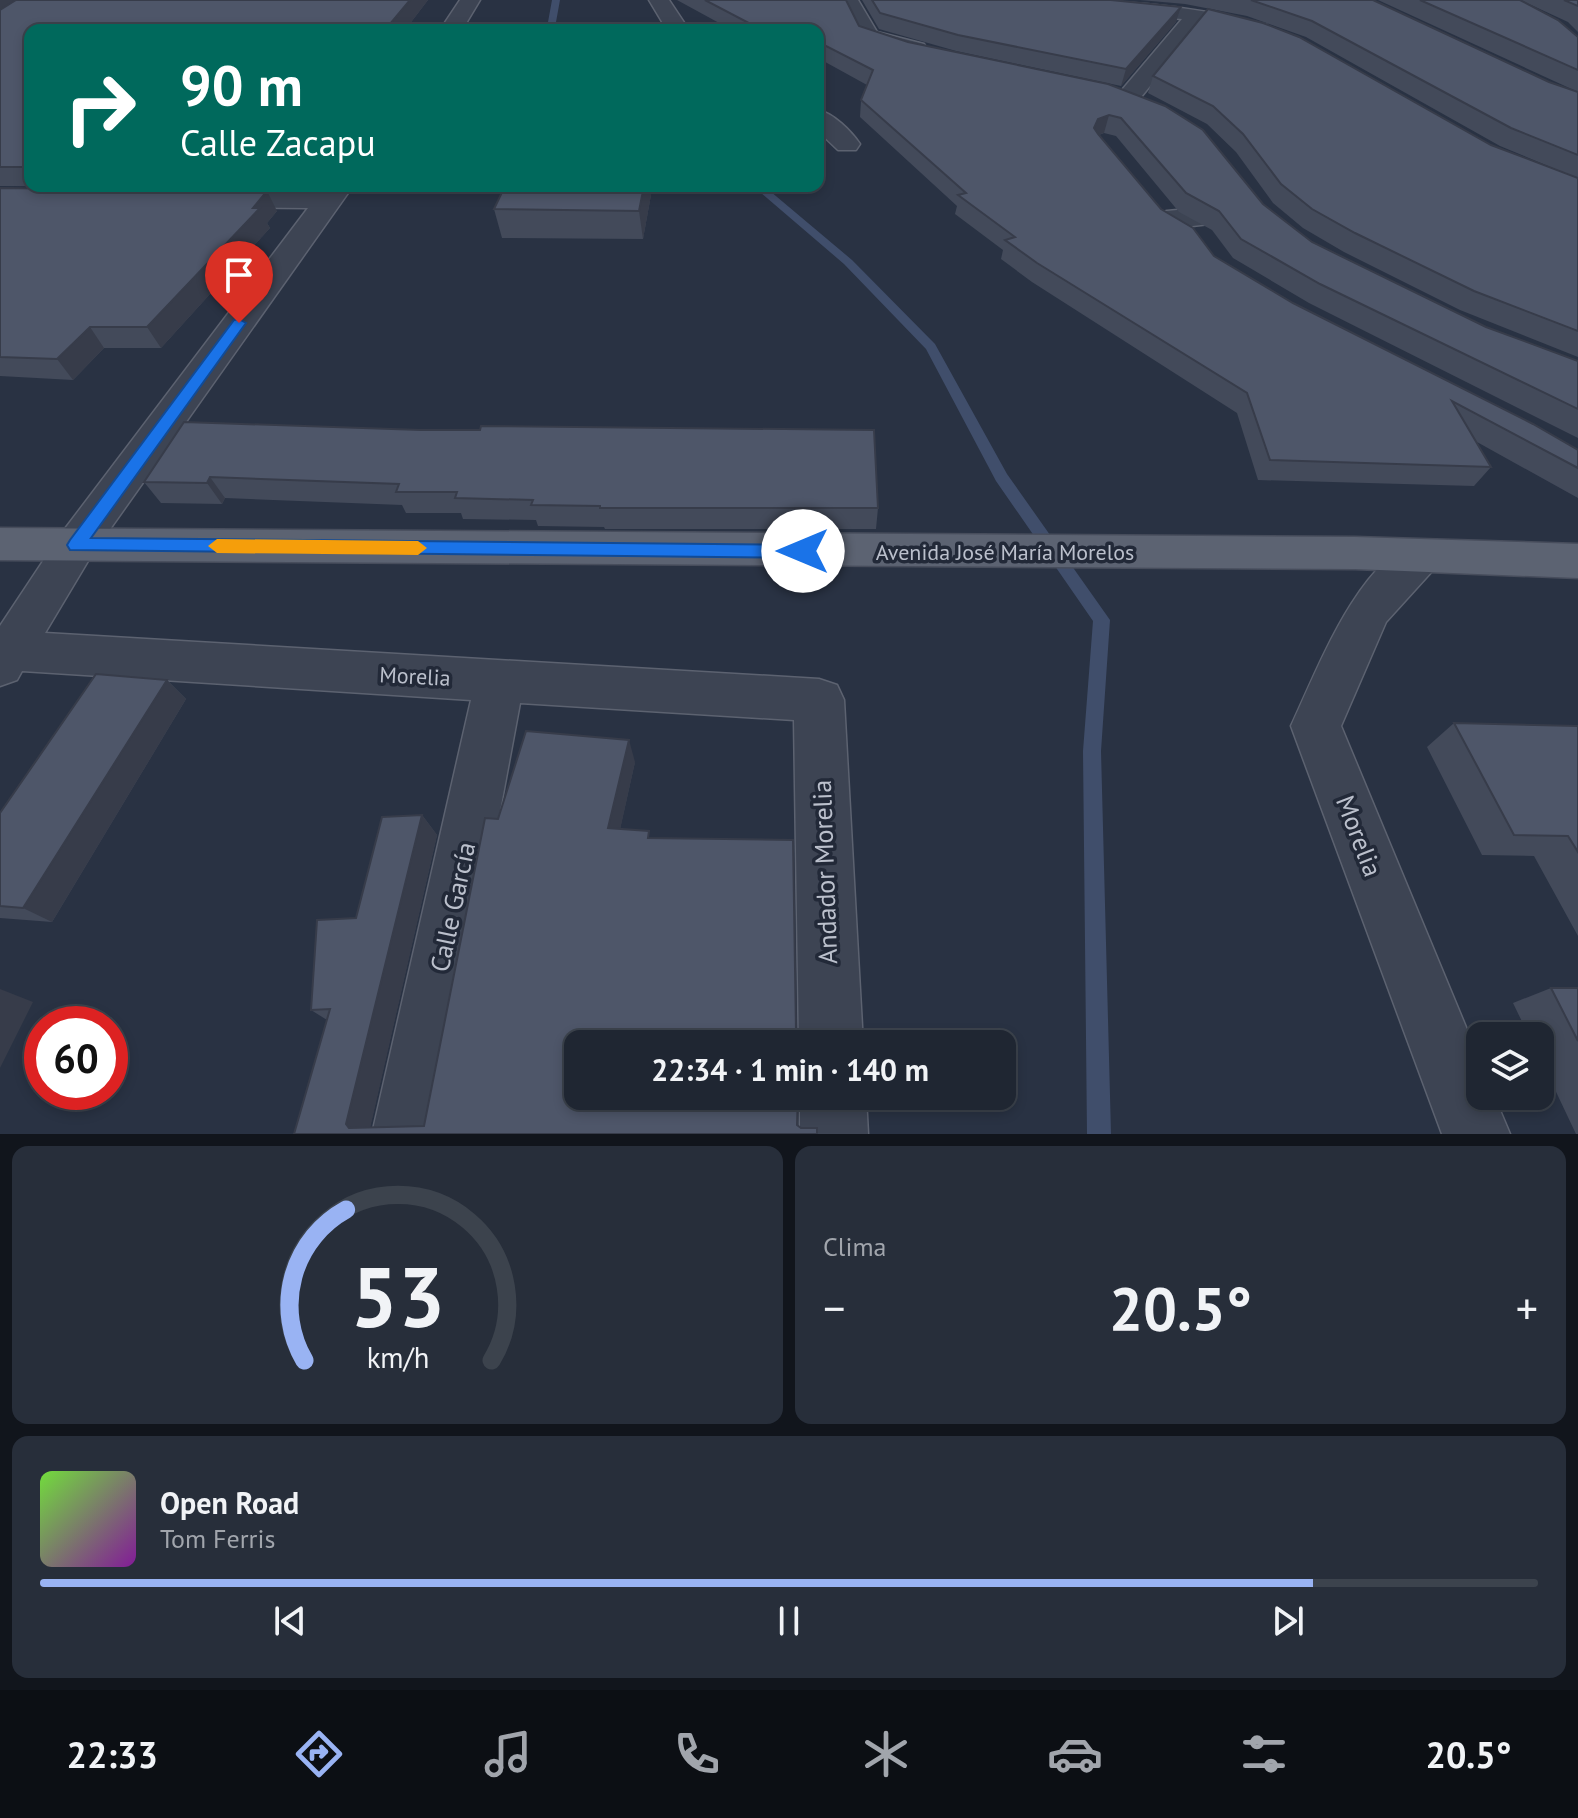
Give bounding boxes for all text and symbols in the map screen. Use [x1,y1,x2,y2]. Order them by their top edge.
text: 90 m [180,49,303,121]
icon: right [48,56,152,160]
text: Calle Zacapu [180,119,376,166]
pin [205,241,273,323]
icon: arrive [217,253,261,297]
position arrow [761,509,845,593]
street label: Avenida José María Morelos [876,538,1134,566]
street label: Morelia [379,660,451,692]
street label: Andador Morelia [805,779,844,965]
street label: Morelia [1329,791,1390,881]
street label: Calle García [423,839,482,975]
speed limit sign: 60 [24,1006,128,1110]
map controls [1466,1022,1554,1110]
button: layers [1466,1022,1554,1110]
text: 22:34 · 1 min · 140 m [651,1050,929,1089]
text: Clima [823,1230,886,1263]
text: 53 [350,1242,445,1350]
text: 20.5° [1109,1269,1252,1347]
text: − [823,1279,845,1336]
text: + [1516,1279,1538,1336]
text: km/h [366,1339,429,1376]
text: Open Road [160,1483,299,1522]
text: Tom Ferris [160,1522,275,1555]
icon: previous [268,1599,312,1643]
icon: pause [767,1599,811,1643]
icon: next [1266,1599,1310,1643]
icon: directions [291,1726,347,1782]
icon: music [480,1726,536,1782]
icon: phone [669,1726,725,1782]
icon: climate [858,1726,914,1782]
icon: car [1047,1726,1103,1782]
icon: filters [1236,1726,1292,1782]
text: 22:33 [67,1731,158,1778]
text: 20.5° [1426,1731,1511,1778]

